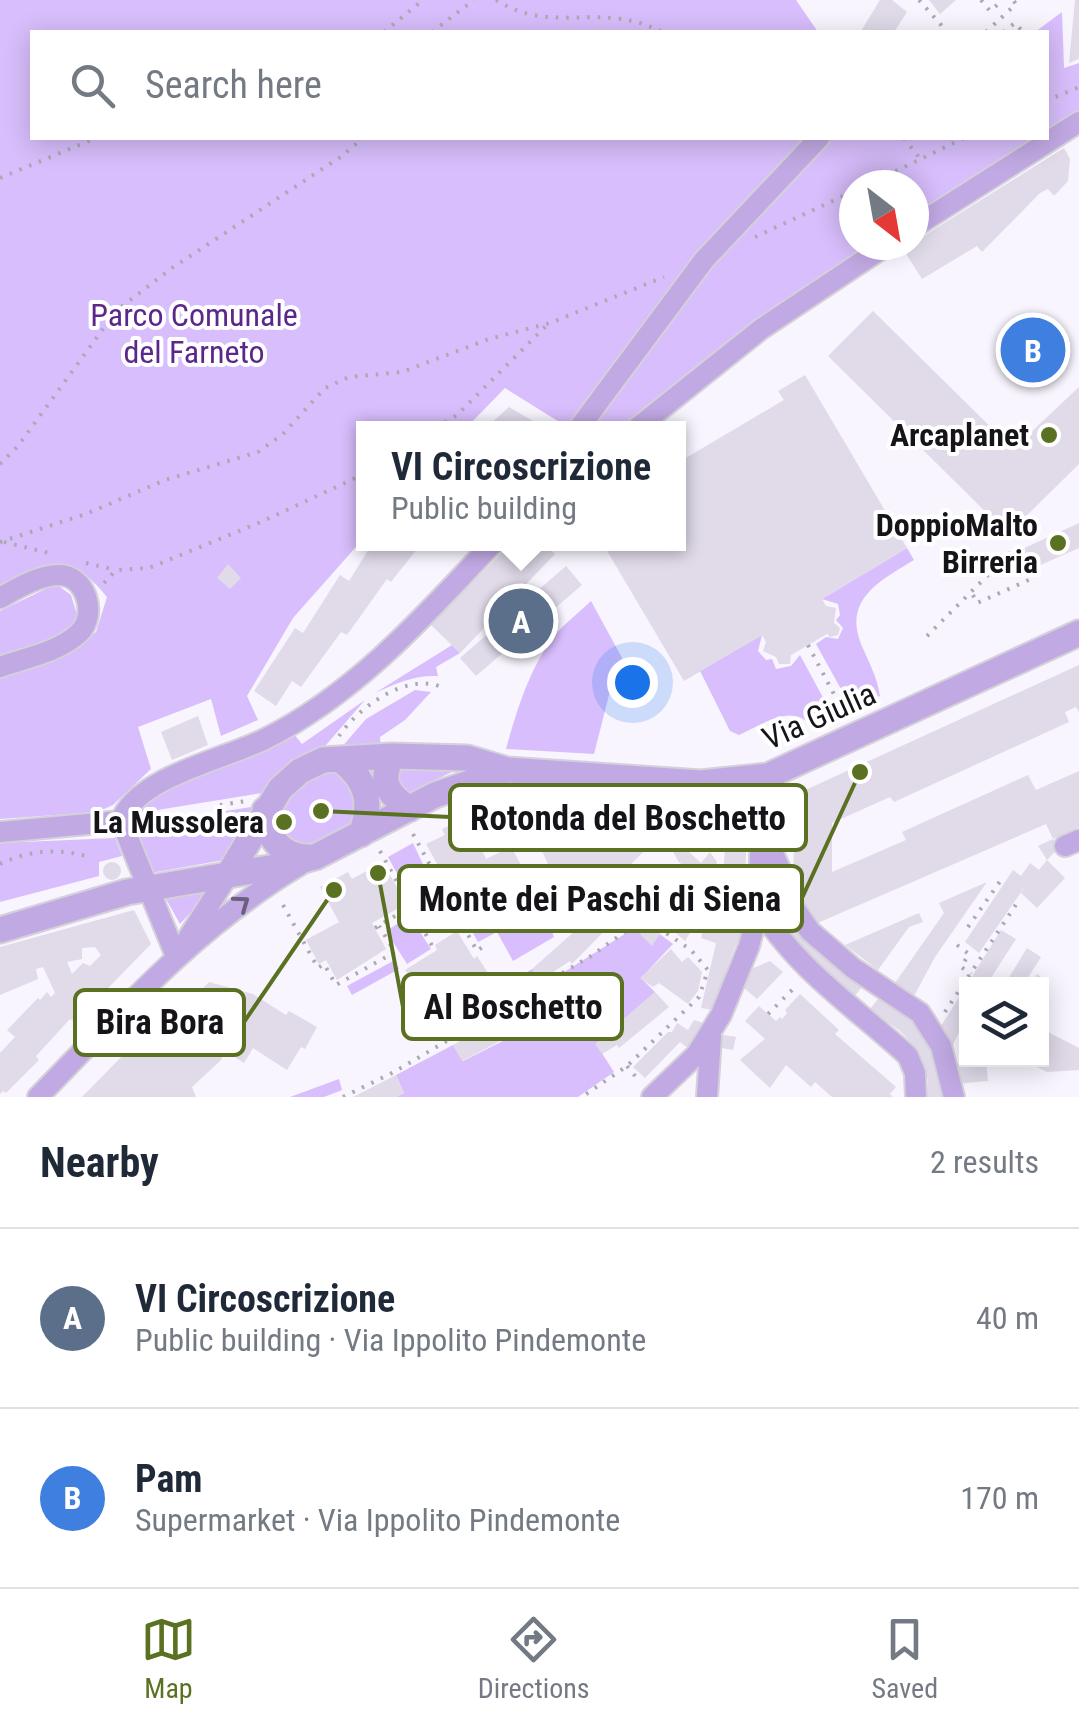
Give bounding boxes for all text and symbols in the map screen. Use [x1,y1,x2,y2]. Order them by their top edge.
search box [30,30,1049,140]
icon: search [65,58,120,113]
text: Search here [145,63,322,107]
north arrow [839,170,929,260]
park label: Parco Comunale del Farneto [90,296,298,371]
pin: B [1000,312,1066,388]
place label: Arcaplanet [890,416,1029,454]
popup [356,421,686,551]
marker: Arcaplanet [1038,424,1060,446]
text: VI Circoscrizione [391,445,651,489]
text: Public building [391,489,577,527]
place label: DoppioMalto Birreria [876,506,1038,581]
marker: DoppioMalto Birreria [1047,532,1069,554]
pin: A [488,584,554,658]
your location [607,657,658,708]
street label: Via Giulia [757,674,881,758]
callout: Rotonda del Boschetto [450,785,806,850]
text: Rotonda del Boschetto [470,798,786,839]
place label: La Mussolera [93,803,264,841]
marker: La Mussolera [273,811,295,833]
callout: Monte dei Paschi di Siena [399,866,802,931]
text: Monte dei Paschi di Siena [419,879,781,920]
one-way arrow [231,896,250,915]
callout: Al Boschetto [403,974,622,1039]
map controls [959,977,1049,1067]
button: layers [959,977,1049,1067]
text: Al Boschetto [423,987,603,1028]
callout: Bira Bora [75,990,244,1055]
text: Bira Bora [96,1002,224,1043]
text: Nearby [40,1138,159,1187]
text: 2 results [930,1143,1039,1181]
text: VI Circoscrizione [135,1277,395,1321]
text: A [63,1299,82,1337]
text: 40 m [976,1299,1039,1337]
text: Public building · Via Ippolito Pindemonte [135,1321,646,1359]
text: Pam [135,1457,202,1501]
text: B [64,1479,81,1517]
text: 170 m [960,1479,1039,1517]
text: Supermarket · Via Ippolito Pindemonte [135,1501,620,1539]
tab: Map [141,1612,196,1705]
tab: Directions [478,1612,590,1705]
tab: Saved [871,1612,938,1705]

